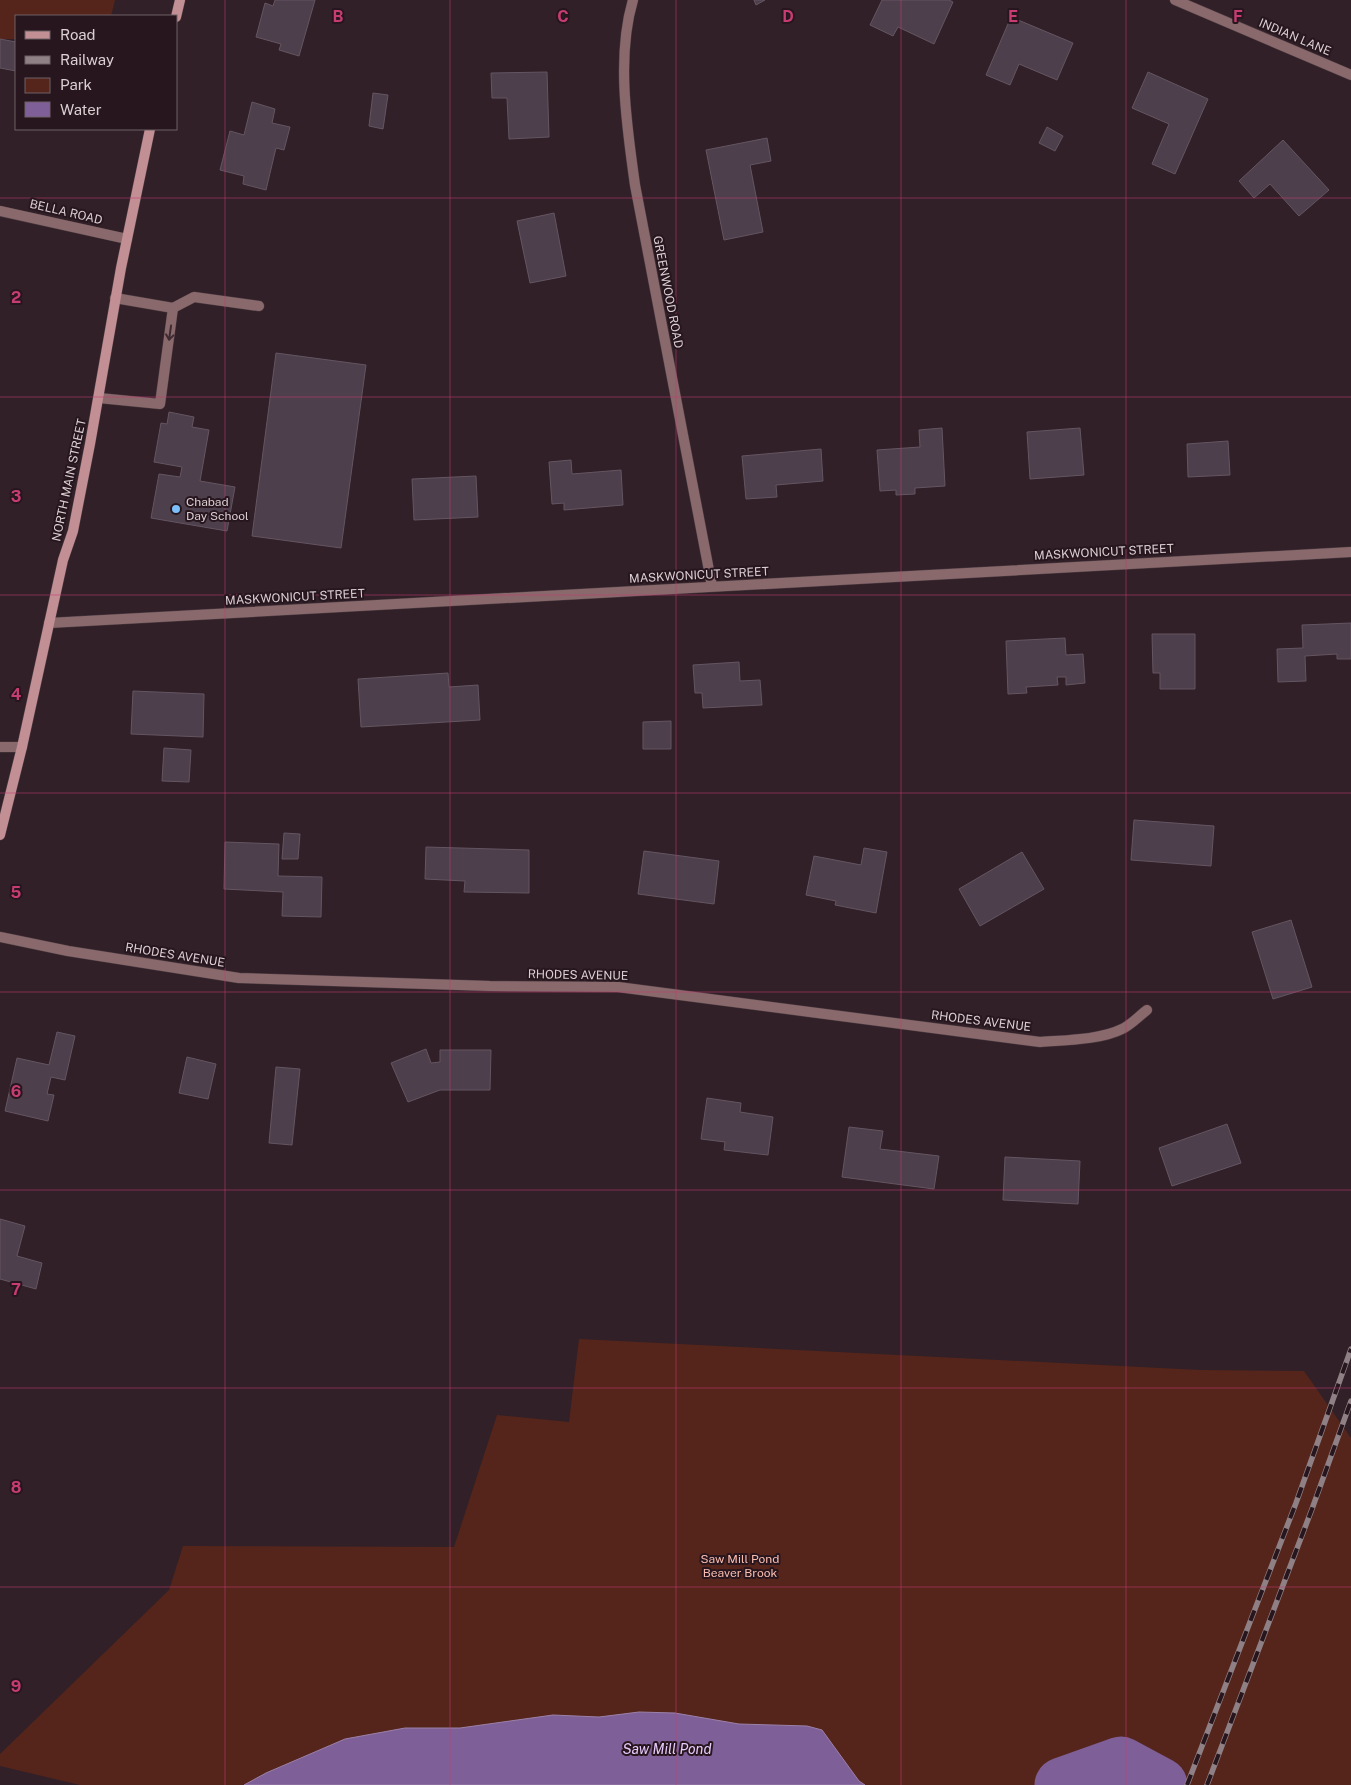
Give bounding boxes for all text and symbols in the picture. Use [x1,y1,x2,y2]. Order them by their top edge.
text: B [333,7,344,26]
text: C [557,7,569,26]
text: D [782,7,794,26]
text: E [1008,7,1018,26]
text: F [1233,7,1243,26]
legend [15,15,178,130]
street label: INDIAN LANE [1257,16,1333,58]
text: Road [60,26,96,43]
text: Railway [60,51,114,68]
text: Park [60,76,92,93]
text: Water [60,101,102,118]
street label: BELLA ROAD [28,197,104,227]
street label: GREENWOOD ROAD [650,235,686,349]
text: 2 [11,288,21,307]
one-way arrow [165,325,175,341]
street label: NORTH MAIN STREET [49,417,89,543]
text: 3 [11,487,21,506]
place label: Chabad Day School [186,495,249,523]
marker: Chabad Day School [170,503,182,515]
street label: MASKWONICUT STREET [1034,541,1174,563]
street label: MASKWONICUT STREET [629,564,769,586]
street label: MASKWONICUT STREET [225,586,365,608]
text: 4 [11,685,22,704]
text: 5 [11,883,22,902]
street label: RHODES AVENUE [124,940,226,970]
street label: RHODES AVENUE [528,967,628,983]
street label: RHODES AVENUE [930,1008,1032,1034]
text: 6 [11,1082,21,1101]
text: 7 [11,1280,21,1299]
text: 8 [11,1478,22,1497]
park label: Saw Mill Pond Beaver Brook [701,1552,779,1580]
text: 9 [11,1677,21,1696]
water label: Saw Mill Pond [623,1741,711,1757]

